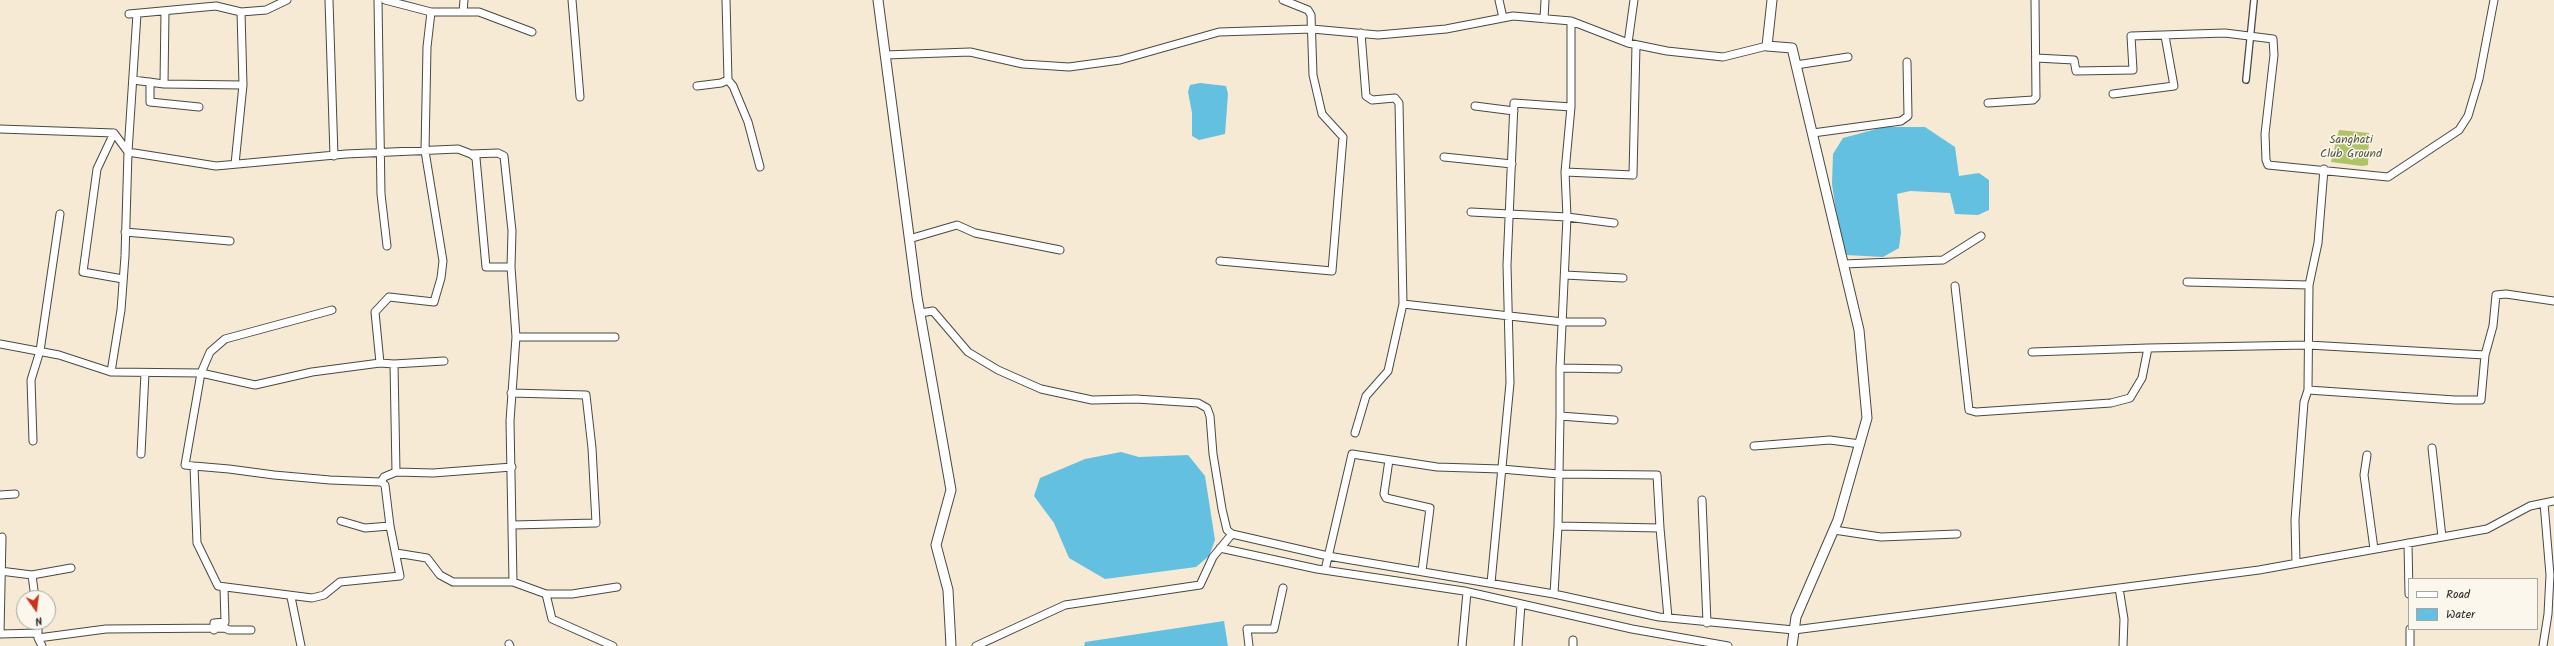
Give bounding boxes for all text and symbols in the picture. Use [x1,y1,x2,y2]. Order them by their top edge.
park label: Sanghati Club Ground [2320,134,2382,162]
legend [2408,578,2538,630]
text: Road [2446,585,2470,604]
north arrow [16,590,56,630]
text: Water [2446,605,2475,624]
text: N [33,611,44,630]

